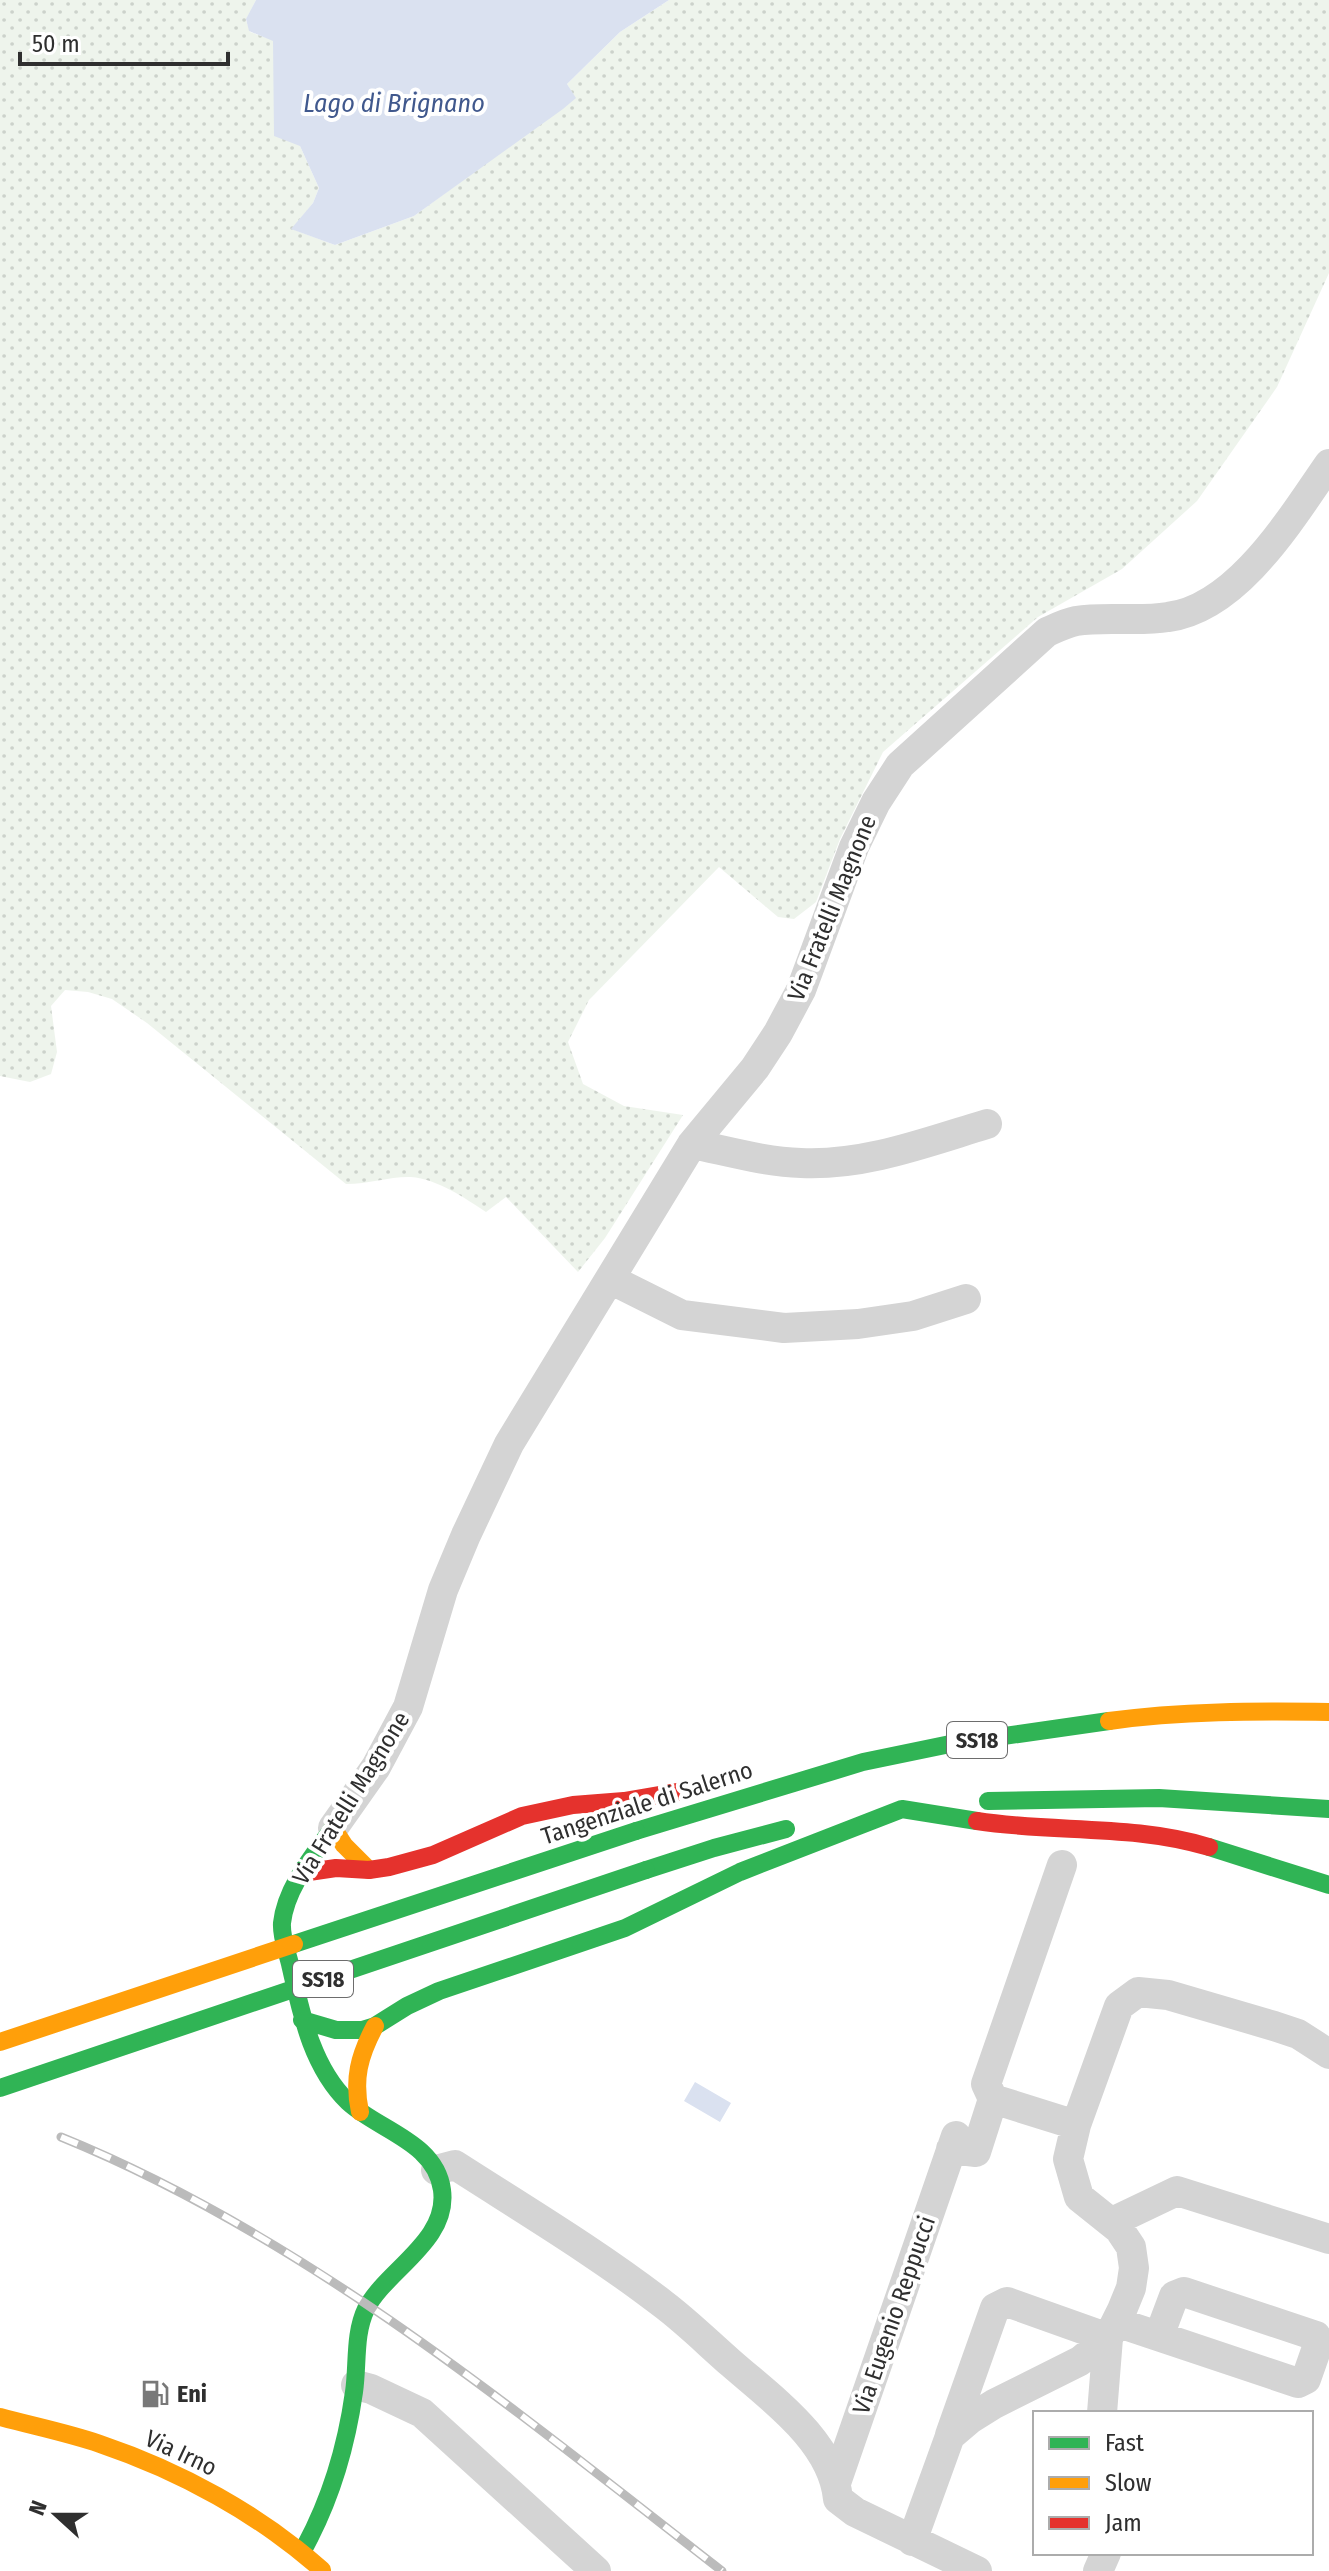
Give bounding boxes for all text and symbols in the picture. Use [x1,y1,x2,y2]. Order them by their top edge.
scale bar [20,16,228,66]
text: 50 m [32,30,80,58]
water label: Lago di Brignano [303,88,485,119]
street label: Via Fratelli Magnone [782,811,882,1005]
street label: Via Fratelli Magnone [287,1707,415,1889]
road number: SS18 [947,1722,1007,1758]
street label: Tangenziale di Salerno [538,1756,756,1850]
road number: SS18 [293,1961,353,1997]
street label: Via Eugenio Reppucci [847,2212,941,2418]
fuel station icon: Eni [140,2379,170,2409]
place label: Eni [177,2380,207,2408]
legend [1033,2411,1313,2555]
street label: Via Irno [141,2424,221,2482]
text: Fast [1105,2429,1144,2457]
text: Slow [1105,2469,1152,2497]
north arrow [16,2475,96,2555]
text: N [23,2497,53,2519]
text: Jam [1105,2509,1142,2537]

